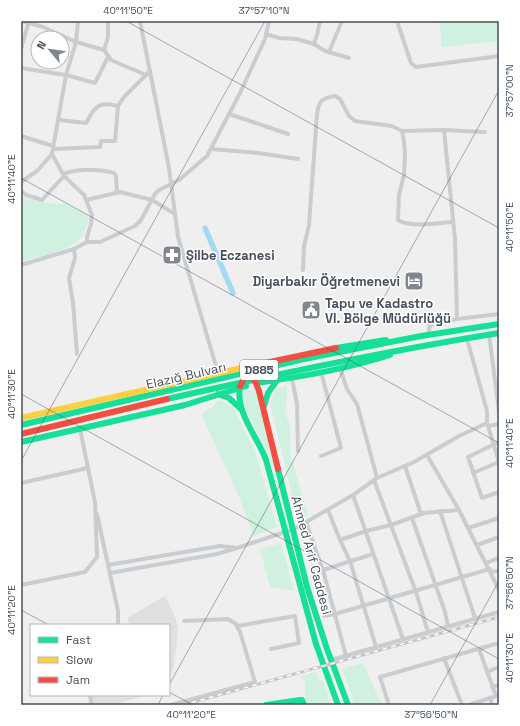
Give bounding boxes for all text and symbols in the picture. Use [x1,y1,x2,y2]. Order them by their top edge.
text: 40°11'50"E [103,4,153,17]
text: 37°57'10"N [239,4,290,17]
north arrow [30,30,70,70]
text: N [33,39,49,52]
text: 37°57'00"N [503,64,516,118]
text: 40°11'40"E [5,154,18,204]
text: 40°11'50"E [503,202,516,252]
pharmacy icon: Şilbe Eczanesi [161,244,183,266]
place label: Şilbe Eczanesi [186,247,275,264]
hotel icon: Diyarbakır Öğretmenevi [403,270,425,292]
place label: Diyarbakır Öğretmenevi [252,273,400,290]
place label: Tapu ve Kadastro VI. Bölge Müdürlüğü [325,295,451,327]
public building icon: Tapu ve Kadastro VI. Bölge Müdürlüğü [300,299,322,321]
street label: Elazığ Bulvarı [144,358,228,393]
road number: D885 [240,360,278,380]
text: 40°11'30"E [5,369,18,419]
text: 40°11'40"E [503,418,516,468]
street label: Ahmed Arif Caddesi [288,494,336,616]
text: 37°56'50"N [503,556,516,610]
text: 40°11'20"E [5,585,18,635]
legend [30,624,170,696]
text: Fast [66,632,91,648]
text: 40°11'30"E [503,633,516,683]
text: Slow [66,652,93,668]
text: Jam [66,672,90,688]
text: 40°11'20"E [166,708,216,721]
text: 37°56'50"N [404,708,458,721]

